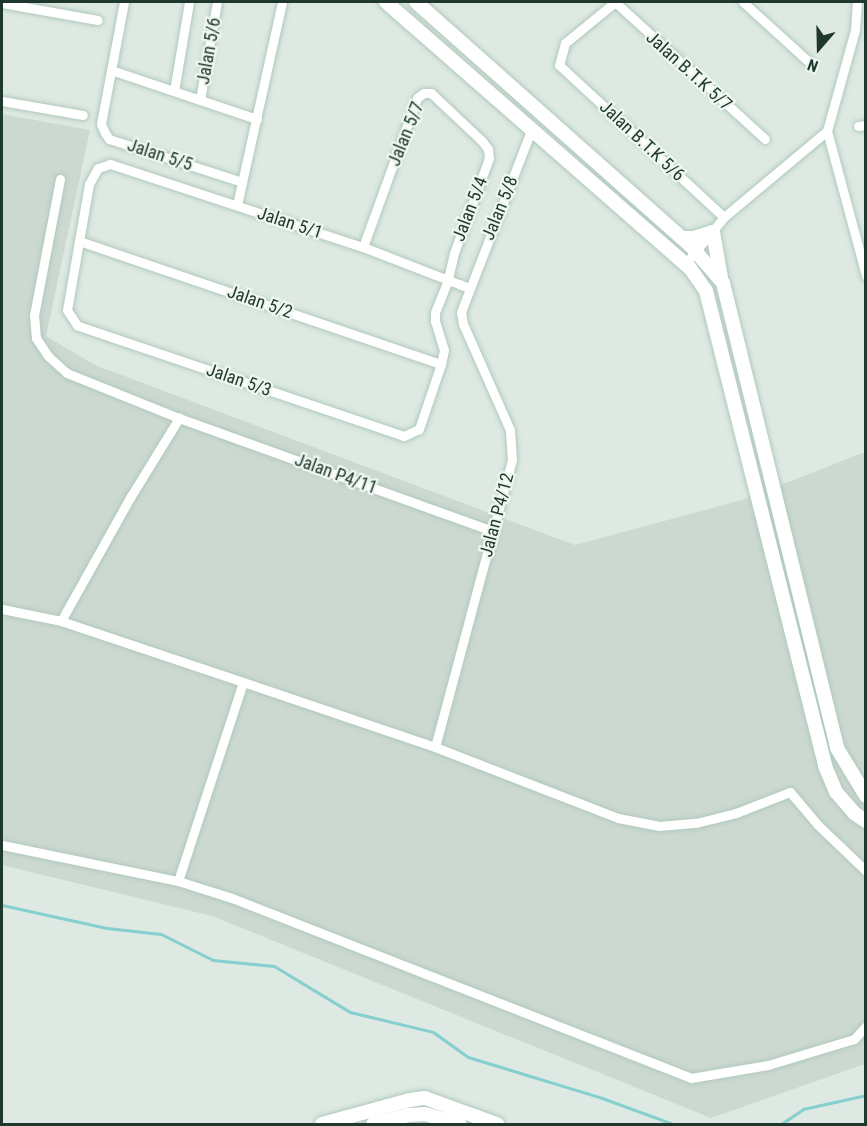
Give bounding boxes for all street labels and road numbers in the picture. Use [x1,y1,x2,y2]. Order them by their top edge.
street label: Jalan 5/6 [193,16,225,86]
street label: Jalan B.T.K 5/7 [642,27,736,115]
street label: Jalan B.T.K 5/6 [595,96,689,186]
street label: Jalan 5/7 [383,99,429,169]
street label: Jalan 5/5 [125,134,195,176]
street label: Jalan 5/8 [477,173,523,243]
street label: Jalan 5/4 [448,174,492,244]
street label: Jalan 5/1 [255,202,325,244]
street label: Jalan 5/2 [225,281,295,323]
street label: Jalan 5/3 [204,359,274,401]
street label: Jalan P4/11 [292,449,380,499]
street label: Jalan P4/12 [475,471,519,559]

